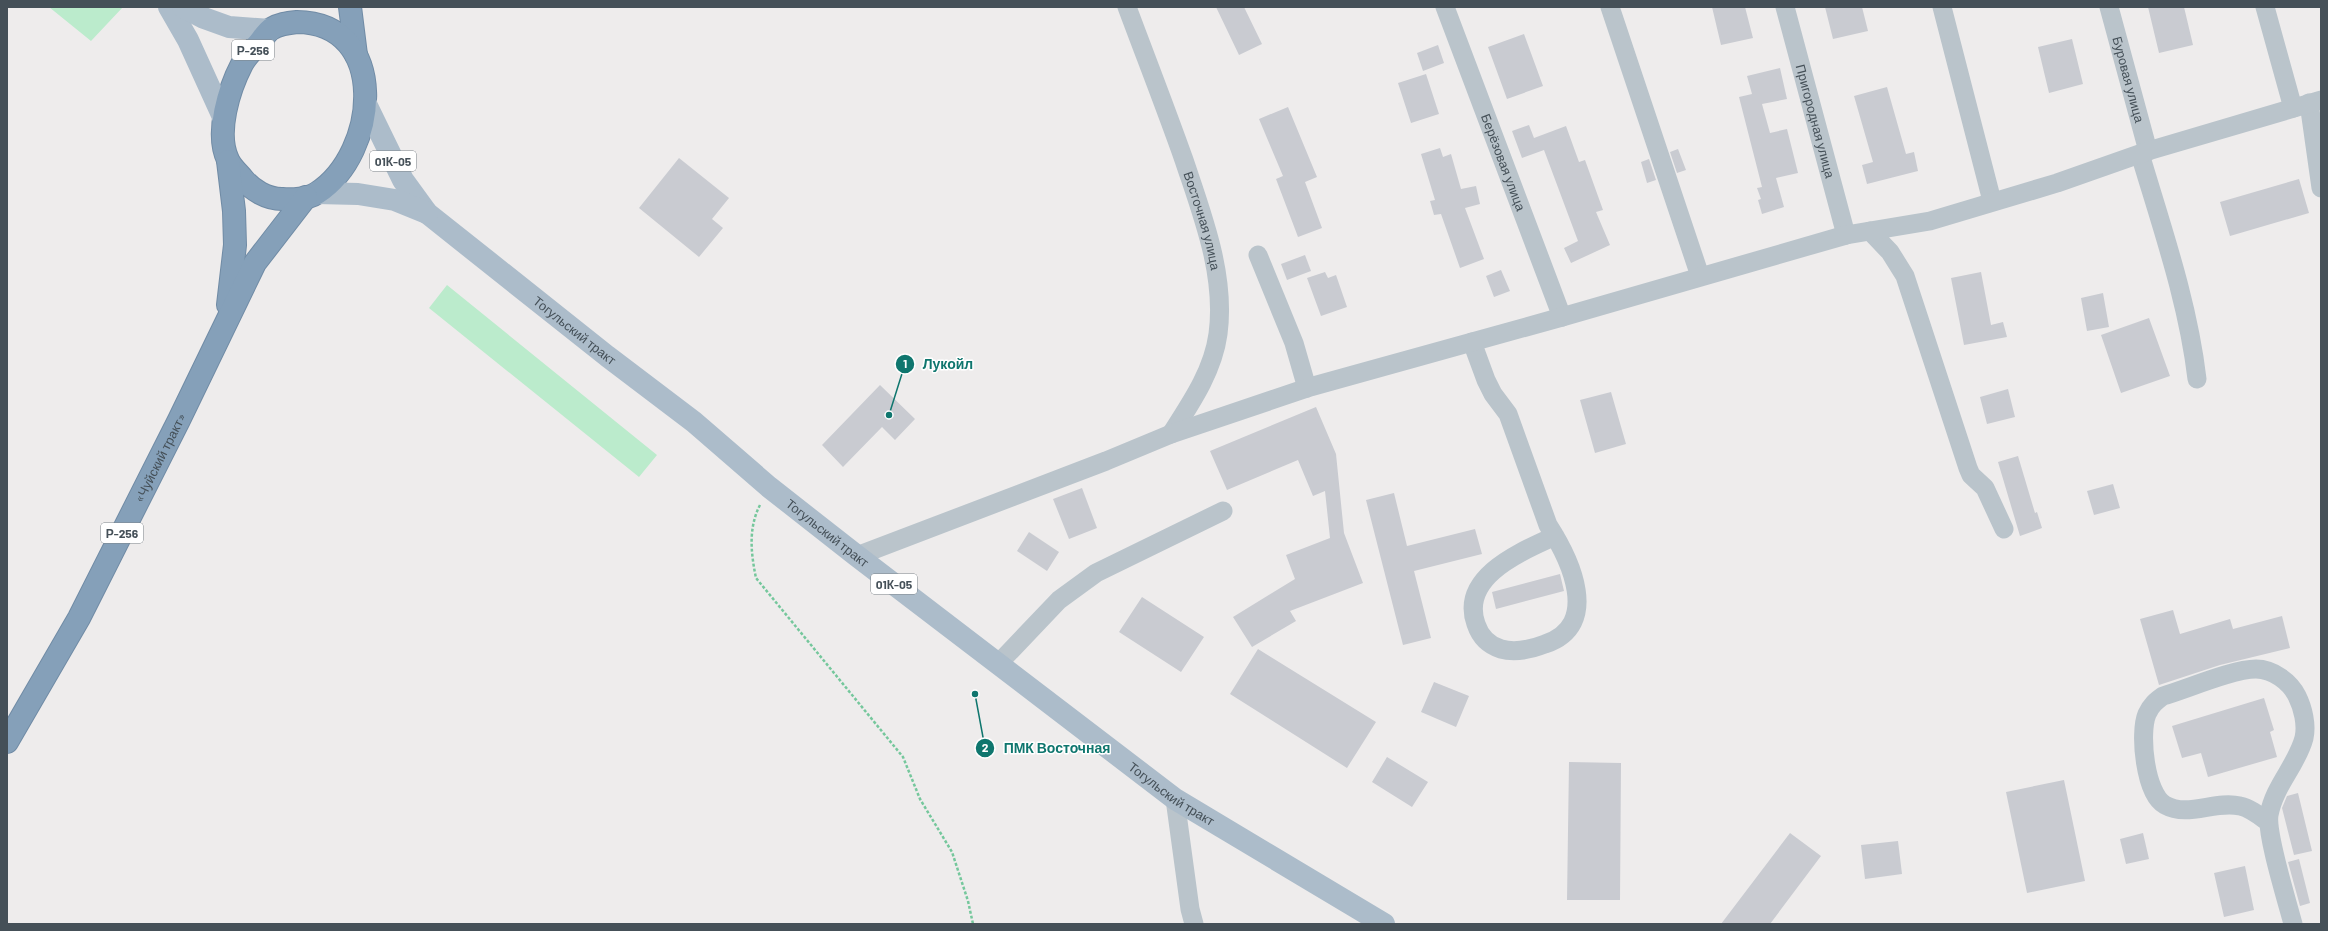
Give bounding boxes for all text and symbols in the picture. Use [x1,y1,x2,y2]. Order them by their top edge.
street label: Буровая улица [2109,35,2148,125]
road number: Р-256 [232,40,274,60]
street label: Пригородная улица [1793,62,1839,180]
street label: Берёзовая улица [1478,111,1530,214]
road number: 01К-05 [370,151,416,171]
street label: Восточная улица [1180,169,1224,272]
street label: Тогульский тракт [530,293,619,368]
callout: Лукойл [895,351,981,377]
text: Лукойл [923,355,973,372]
text: 1 [903,356,907,370]
street label: «Чуйский тракт» [131,410,189,505]
street label: Тогульский тракт [783,495,872,570]
road number: Р-256 [101,523,143,543]
road number: 01К-05 [871,574,917,594]
callout: ПМК Восточная [975,735,1118,761]
text: ПМК Восточная [1004,739,1110,756]
text: 2 [982,740,989,754]
street label: Тогульский тракт [1125,758,1218,829]

